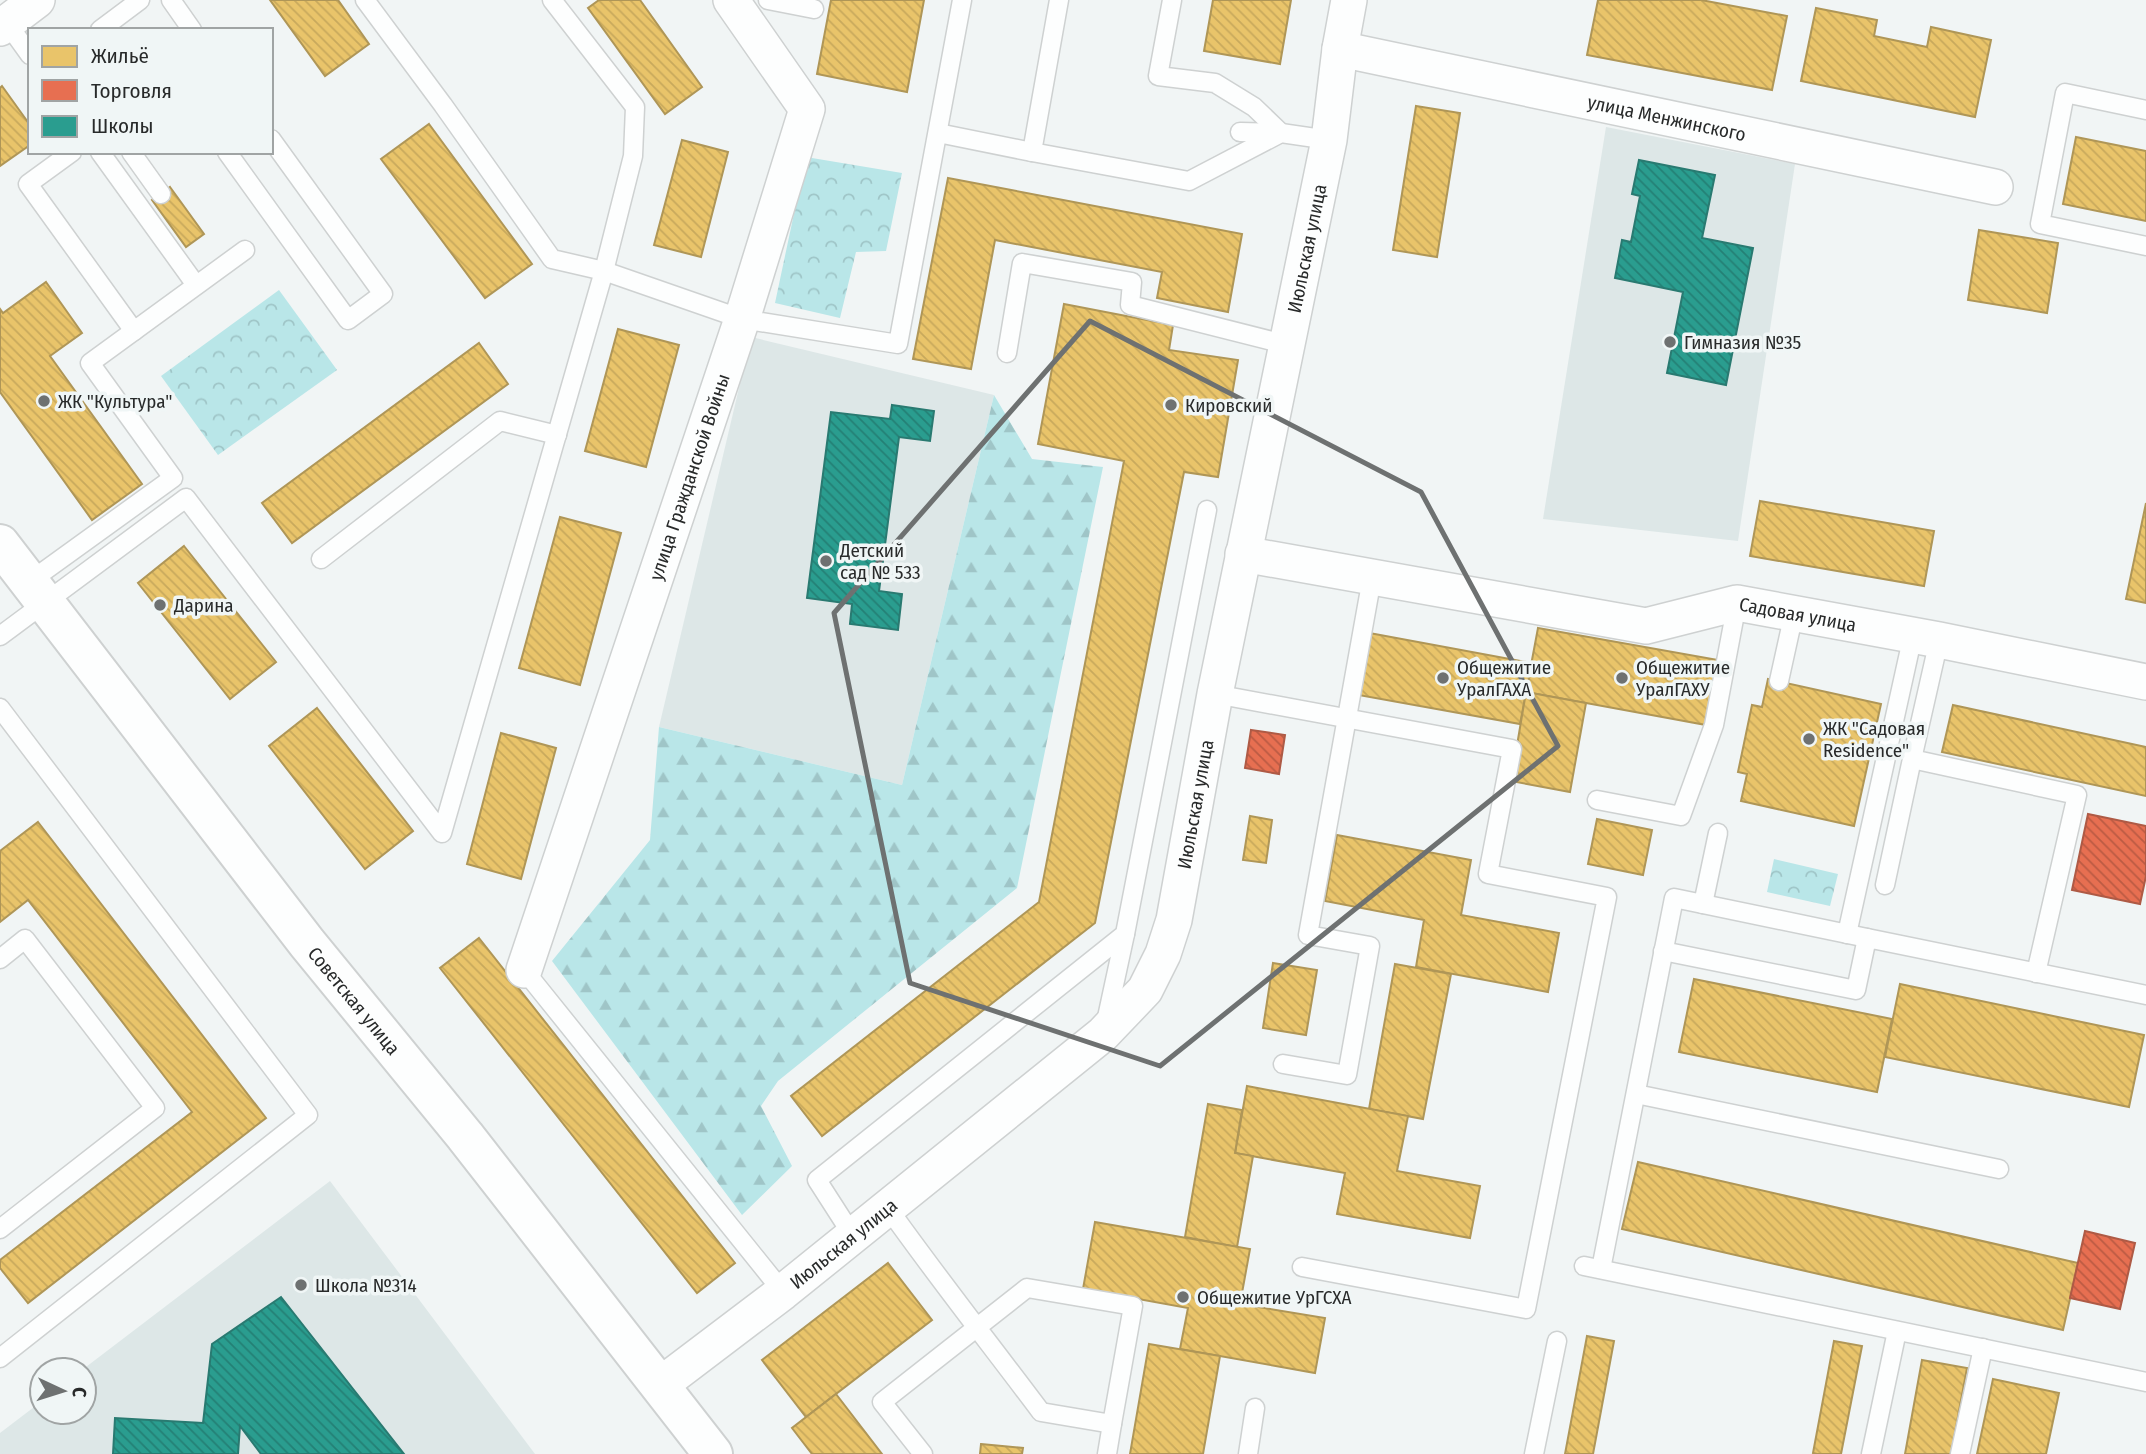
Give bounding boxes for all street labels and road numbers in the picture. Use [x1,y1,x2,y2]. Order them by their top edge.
street label: улица Менжинского [1585,90,1748,146]
street label: Июльская улица [1282,182,1331,315]
street label: улица Гражданской Войны [644,371,734,583]
street label: Садовая улица [1737,592,1858,636]
street label: Июльская улица [1172,738,1218,871]
street label: Советская улица [303,942,405,1059]
street label: Июльская улица [785,1193,901,1293]

